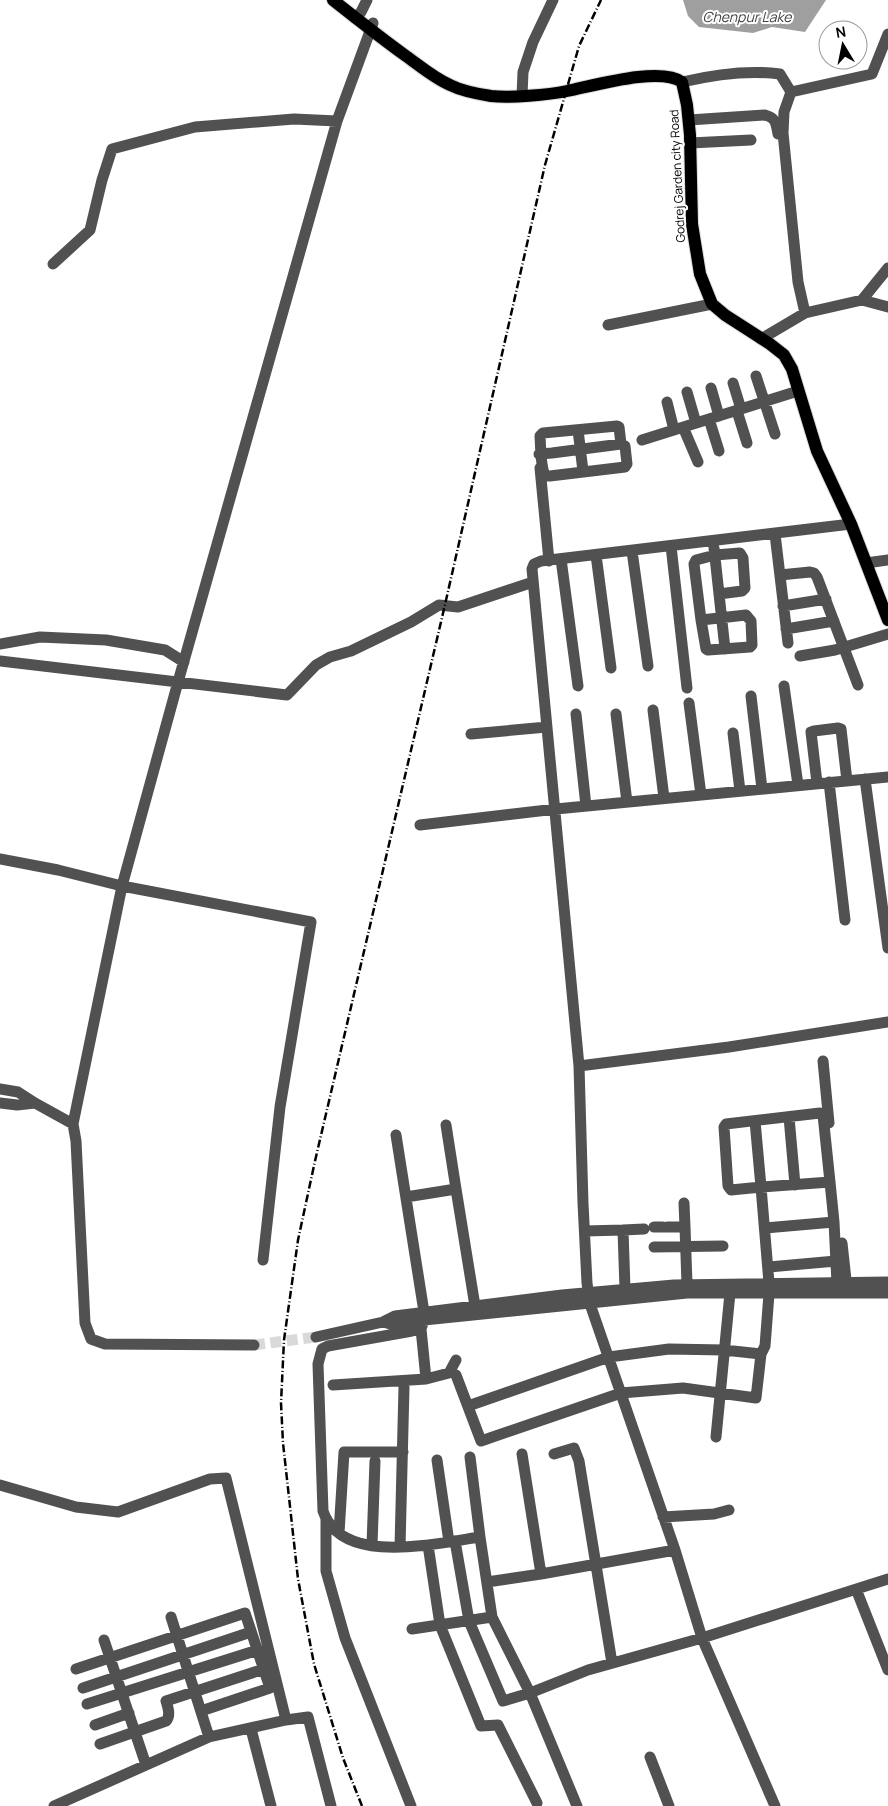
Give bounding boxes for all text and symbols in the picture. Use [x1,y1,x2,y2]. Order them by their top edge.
water label: Chenpur Lake [703,7,792,26]
north arrow [818,20,868,70]
text: N [834,21,847,42]
street label: Godrej Garden city Road [665,109,689,243]

